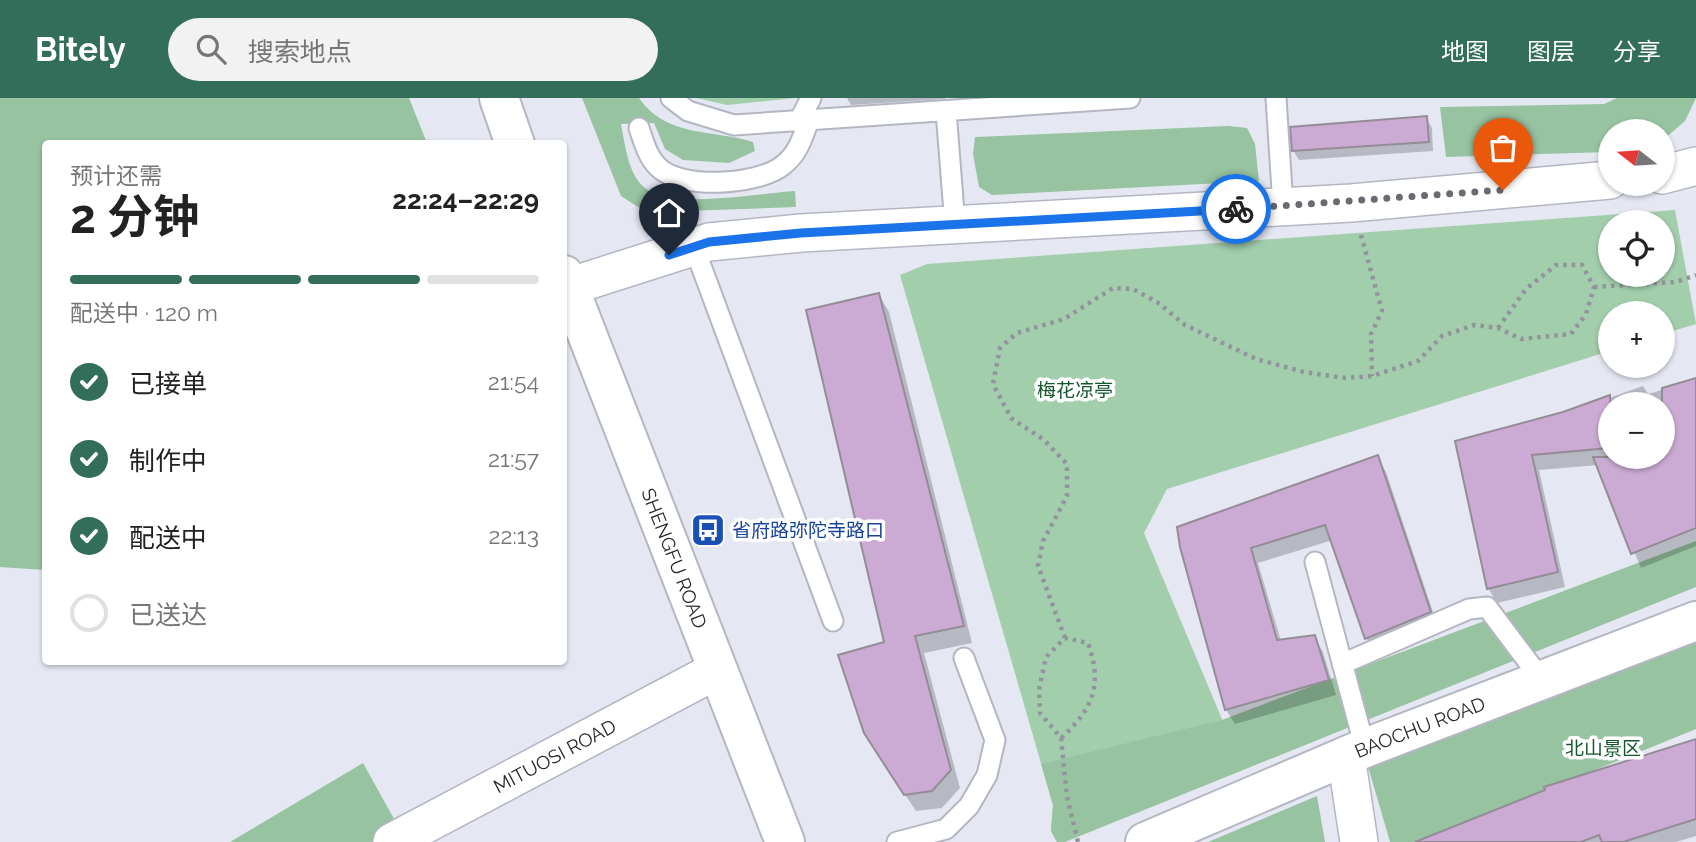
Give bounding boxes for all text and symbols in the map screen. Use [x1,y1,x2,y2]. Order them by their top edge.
search box [168,18,658,81]
text: Bitely [35,30,126,69]
icon: search [192,30,230,68]
text: 搜索地点 [248,37,352,67]
text: 地图 [1441,37,1489,66]
text: 图层 [1527,37,1575,66]
text: 分享 [1613,37,1661,66]
pin [1473,118,1533,190]
north arrow [1598,119,1675,196]
map controls [1598,119,1675,469]
icon: bag [1484,129,1522,167]
text: 预计还需 [70,162,162,189]
courier [1201,174,1271,244]
pin [639,183,699,255]
text: 22:24–22:29 [392,185,539,215]
text: 2 分钟 [70,190,199,244]
icon: bike [1217,190,1255,228]
icon: home [650,194,688,232]
button: locate [1598,210,1675,287]
text: 配送中 · 120 m [70,299,218,326]
button: + [1598,301,1675,378]
icon: check [70,363,108,401]
text: 21:54 [488,368,539,395]
text: 已接单 [129,369,207,399]
park label: 梅花凉亭 [1037,379,1113,401]
button: − [1598,392,1675,469]
icon: check [70,440,108,478]
text: 21:57 [488,445,539,472]
text: 制作中 [129,446,207,476]
street label: SHENGFU ROAD [637,485,712,631]
bus stop icon: 省府路弥陀寺路口 [689,511,727,549]
icon: check [70,517,108,555]
place label: 省府路弥陀寺路口 [732,519,884,541]
text: 22:13 [489,522,539,549]
text: 配送中 [129,523,207,553]
text: 已送达 [129,600,207,630]
street label: BAOCHU ROAD [1351,692,1488,762]
street label: MITUOSI ROAD [490,715,620,797]
park label: 北山景区 [1565,737,1641,759]

